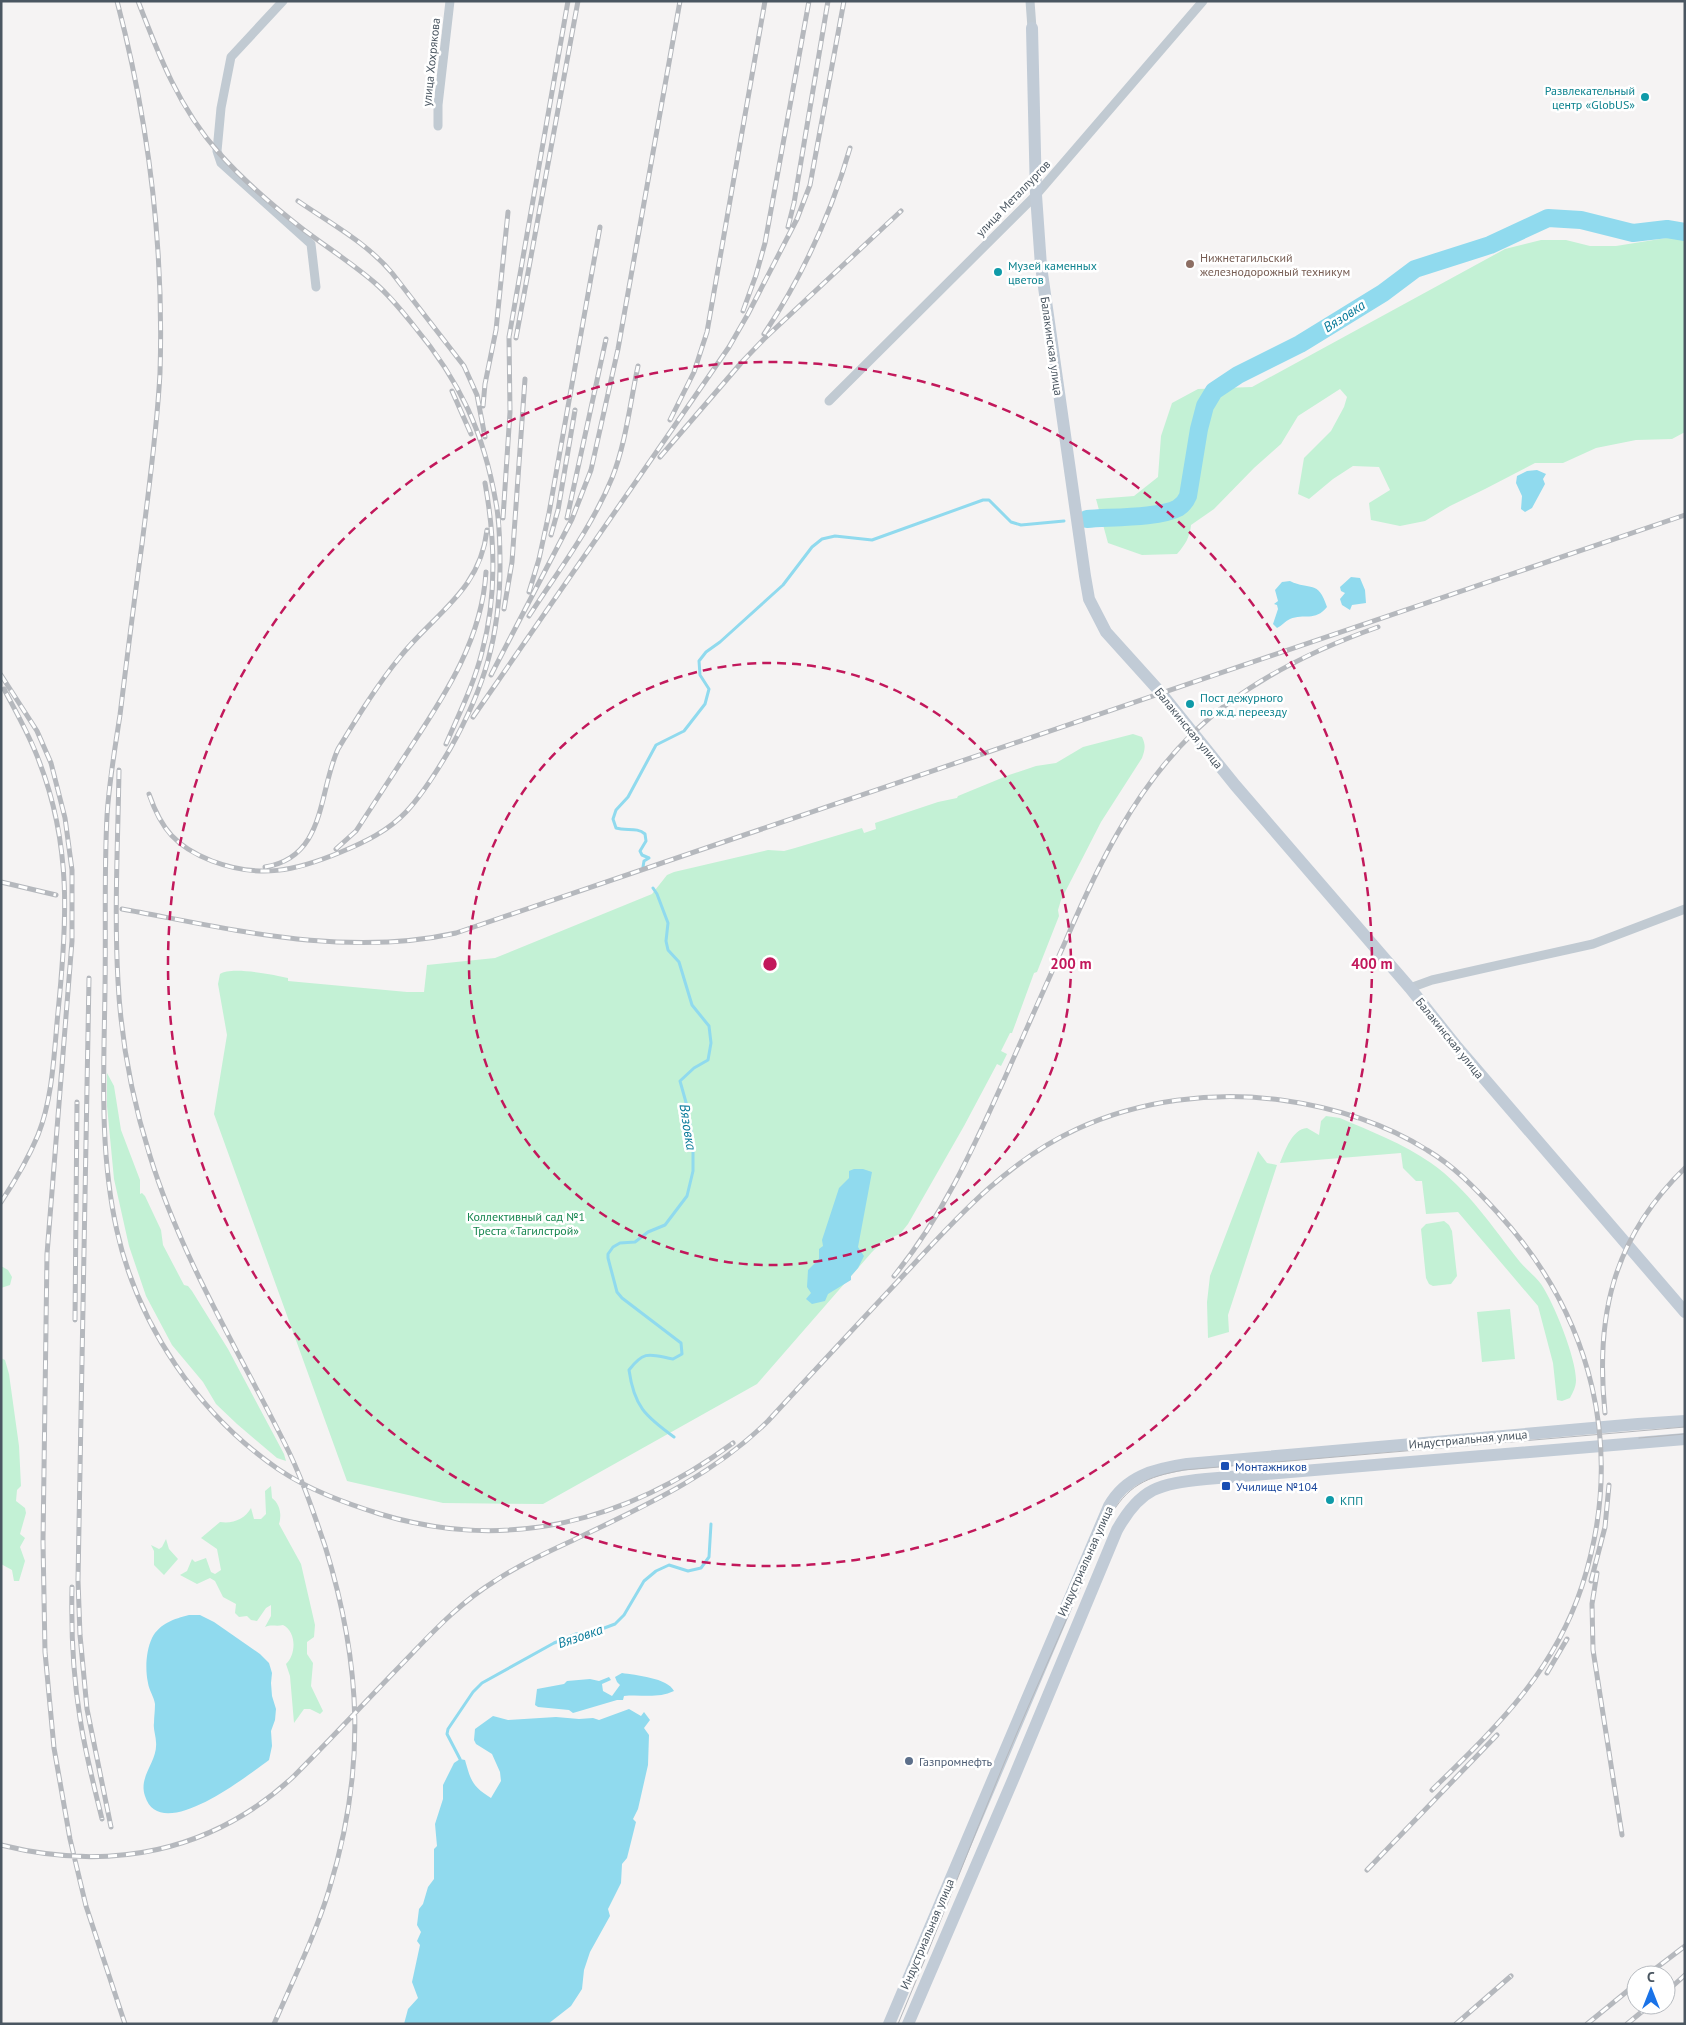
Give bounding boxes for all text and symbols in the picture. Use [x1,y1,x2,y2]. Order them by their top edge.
street label: улица Хохрякова [419,17,443,107]
place label: Развлекательный центр «GlobUS» [1545,83,1635,112]
marker: Развлекательный центр «GlobUS» [1639,91,1651,103]
street label: улица Металлургов [973,157,1053,239]
place label: Нижнетагильский железнодорожный техникум [1200,250,1350,279]
place label: Музей каменных цветов [1008,258,1097,287]
marker: Нижнетагильский железнодорожный техникум [1184,258,1196,270]
marker: Музей каменных цветов [992,266,1004,278]
street label: Балакинская улица [1038,296,1066,397]
water label: Вязовка [1320,296,1369,336]
street label: Балакинская улица [1152,684,1226,772]
place label: Пост дежурного по ж.д. переезду [1200,690,1287,719]
marker: Пост дежурного по ж.д. переезду [1184,698,1196,710]
text: 200 m [1050,954,1092,973]
text: 400 m [1351,954,1393,973]
centre of rings [761,955,779,973]
street label: Балакинская улица [1413,994,1487,1082]
water label: Вязовка [675,1103,701,1152]
park label: Коллективный сад №1 Треста «Тагилстрой» [467,1209,585,1238]
street label: Индустриальная улица [1408,1426,1528,1452]
place label: Монтажников [1235,1459,1307,1474]
marker: Монтажников [1219,1460,1231,1472]
place label: Училище №104 [1236,1479,1318,1494]
marker: Училище №104 [1220,1480,1232,1492]
place label: КПП [1340,1493,1363,1508]
marker: КПП [1324,1494,1336,1506]
street label: Индустриальная улица [1054,1503,1116,1618]
water label: Вязовка [555,1620,605,1652]
place label: Газпромнефть [919,1754,993,1769]
marker: Газпромнефть [903,1755,915,1767]
street label: Индустриальная улица [897,1876,957,1992]
north arrow [1626,1965,1676,2015]
text: С [1647,1968,1655,1986]

